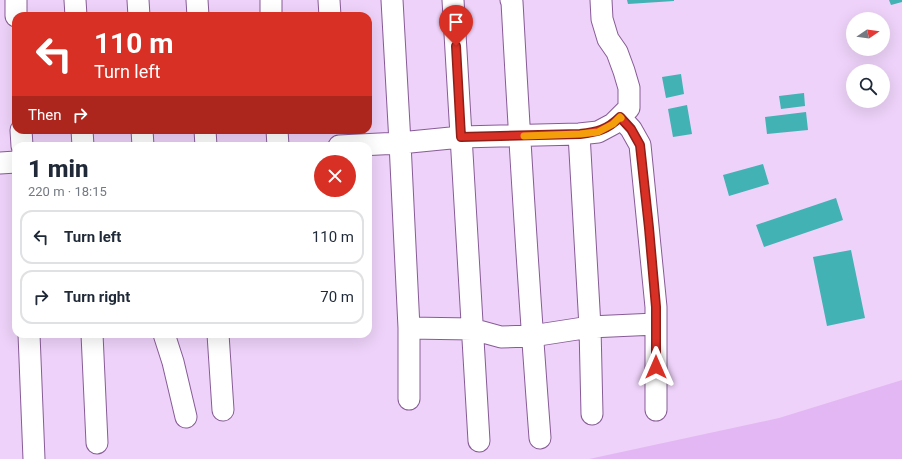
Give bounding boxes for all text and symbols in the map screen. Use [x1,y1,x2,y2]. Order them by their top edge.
pin [439,5,473,46]
icon: arrive [445,11,467,33]
north arrow [846,12,890,56]
map controls [846,12,890,108]
text: 110 m [94,27,173,60]
icon: left [28,28,80,80]
text: Turn left [94,61,160,82]
button: search [846,64,890,108]
icon: right [69,104,91,126]
text: Then [28,106,61,124]
text: 1 min [28,155,89,183]
button: close [314,155,356,197]
text: 220 m · 18:15 [28,184,107,199]
icon: left [30,226,52,248]
text: Turn left [64,228,121,246]
text: 110 m [312,228,354,246]
icon: right [30,286,52,308]
text: Turn right [64,288,130,306]
text: 70 m [320,288,354,306]
position arrow [635,346,677,388]

